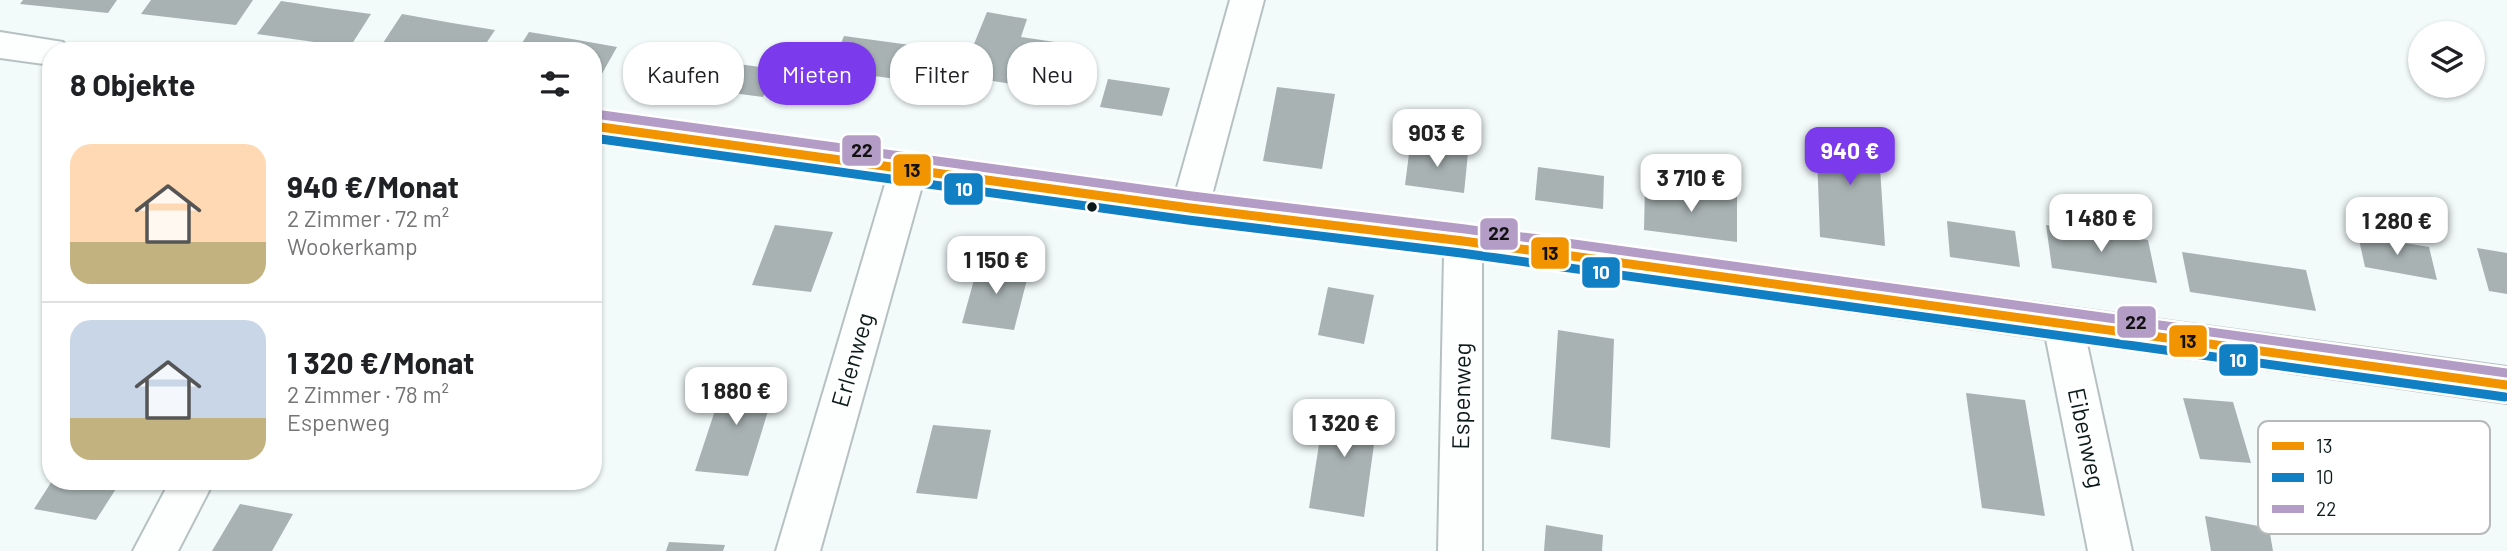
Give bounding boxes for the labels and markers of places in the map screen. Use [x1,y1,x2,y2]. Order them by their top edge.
pin: 903 € [1388,110,1486,169]
pin: 940 € [1801,128,1899,187]
pin: 3 710 € [1626,154,1756,214]
pin: 1 480 € [2036,194,2166,254]
pin: 1 280 € [2332,198,2462,257]
unlabelled marker [1085,200,1099,214]
pin: 1 150 € [931,236,1061,296]
pin: 1 880 € [671,368,801,427]
pin: 1 320 € [1279,400,1409,459]

